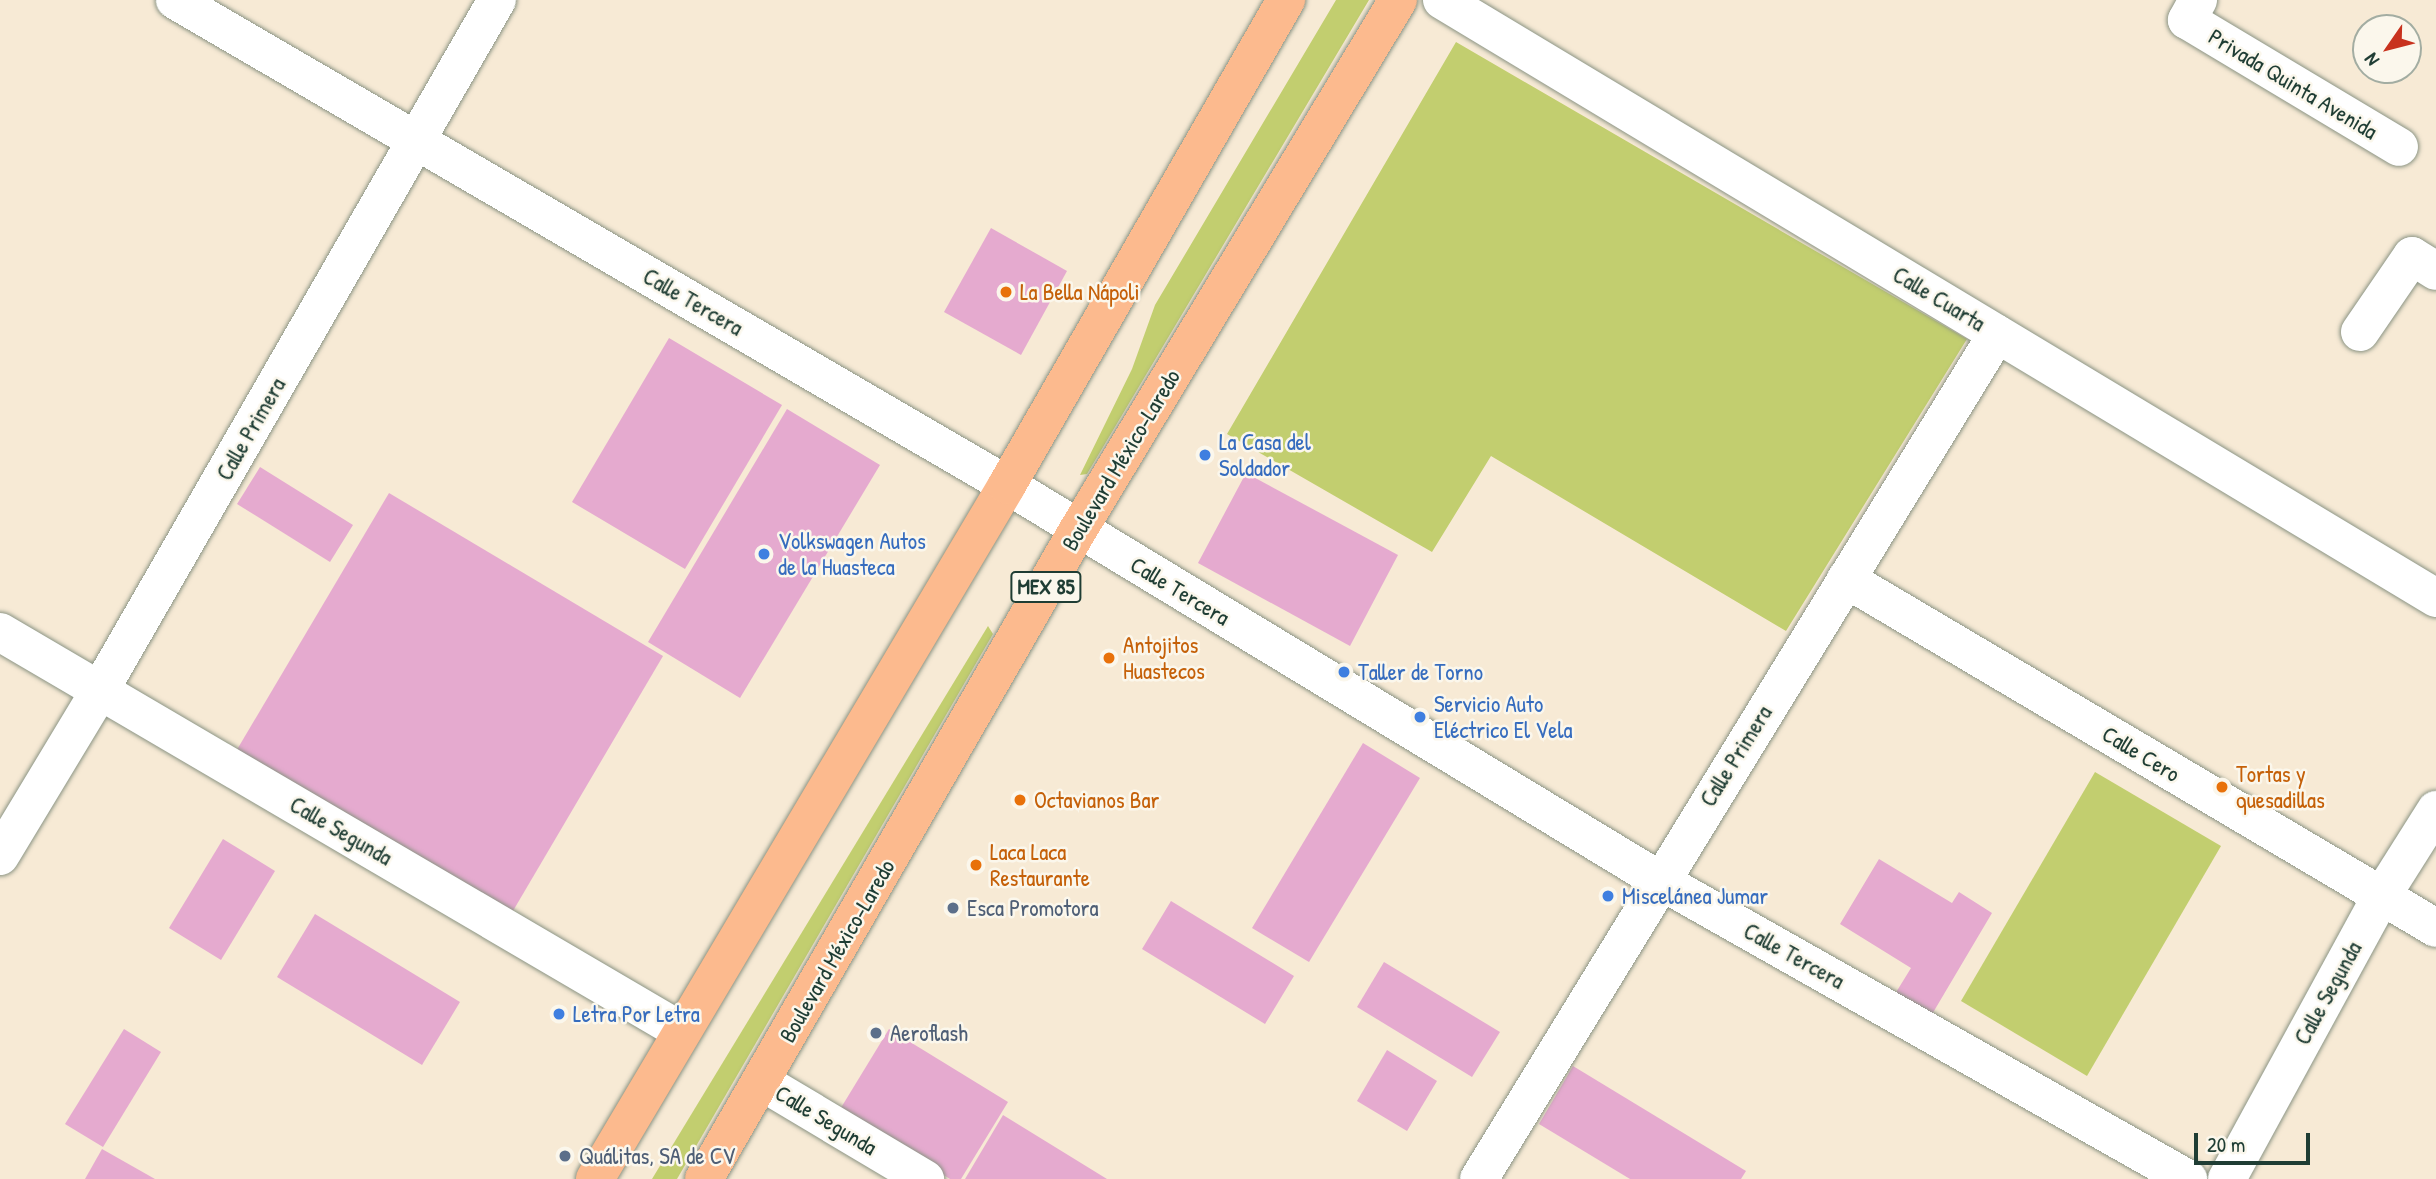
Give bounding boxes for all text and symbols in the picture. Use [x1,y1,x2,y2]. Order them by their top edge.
north arrow [2352,14,2422,84]
street label: Privada Quinta Avenida [2204,23,2382,145]
text: N [2358,48,2385,72]
street label: Calle Cuarta [1888,261,1990,337]
street label: Calle Tercera [638,262,748,342]
place label: La Bella Nápoli [1020,278,1140,306]
marker: La Bella Nápoli [998,284,1014,300]
street label: Boulevard México-Laredo [1056,364,1186,556]
street label: Calle Primera [211,373,291,485]
place label: La Casa del Soldador [1219,428,1311,482]
marker: La Casa del Soldador [1197,447,1213,463]
place label: Volkswagen Autos de la Huasteca [778,527,926,581]
marker: Volkswagen Autos de la Huasteca [756,546,772,562]
street label: Calle Tercera [1125,551,1235,631]
road number: MEX 85 [1009,570,1083,604]
place label: Antojitos Huastecos [1123,631,1205,685]
marker: Antojitos Huastecos [1101,650,1117,666]
place label: Taller de Torno [1358,658,1483,686]
marker: Taller de Torno [1336,664,1352,680]
place label: Servicio Auto Eléctrico El Vela [1434,690,1573,744]
street label: Calle Primera [1694,700,1778,812]
marker: Servicio Auto Eléctrico El Vela [1412,709,1428,725]
street label: Calle Cero [2097,720,2185,788]
place label: Tortas y quesadillas [2236,760,2325,814]
marker: Tortas y quesadillas [2214,779,2230,795]
place label: Octavianos Bar [1034,786,1159,814]
street label: Calle Segunda [285,791,397,871]
marker: Octavianos Bar [1012,792,1028,808]
place label: Laca Laca Restaurante [990,838,1090,892]
street label: Boulevard México-Laredo [773,855,901,1047]
marker: Laca Laca Restaurante [968,857,984,873]
place label: Miscelánea Jumar [1622,882,1768,910]
marker: Miscelánea Jumar [1600,888,1616,904]
place label: Esca Promotora [967,894,1098,922]
marker: Esca Promotora [945,900,961,916]
street label: Calle Tercera [1739,917,1849,995]
street label: Calle Segunda [2288,937,2368,1049]
place label: Letra Por Letra [573,1000,700,1028]
marker: Letra Por Letra [551,1006,567,1022]
place label: Aeroflash [890,1019,968,1047]
marker: Aeroflash [868,1025,884,1041]
street label: Calle Segunda [770,1079,882,1161]
scale bar [2198,1120,2314,1164]
text: 20 m [2207,1130,2245,1159]
place label: Quálitas, SA de CV [579,1142,735,1170]
marker: Quálitas, SA de CV [557,1148,573,1164]

